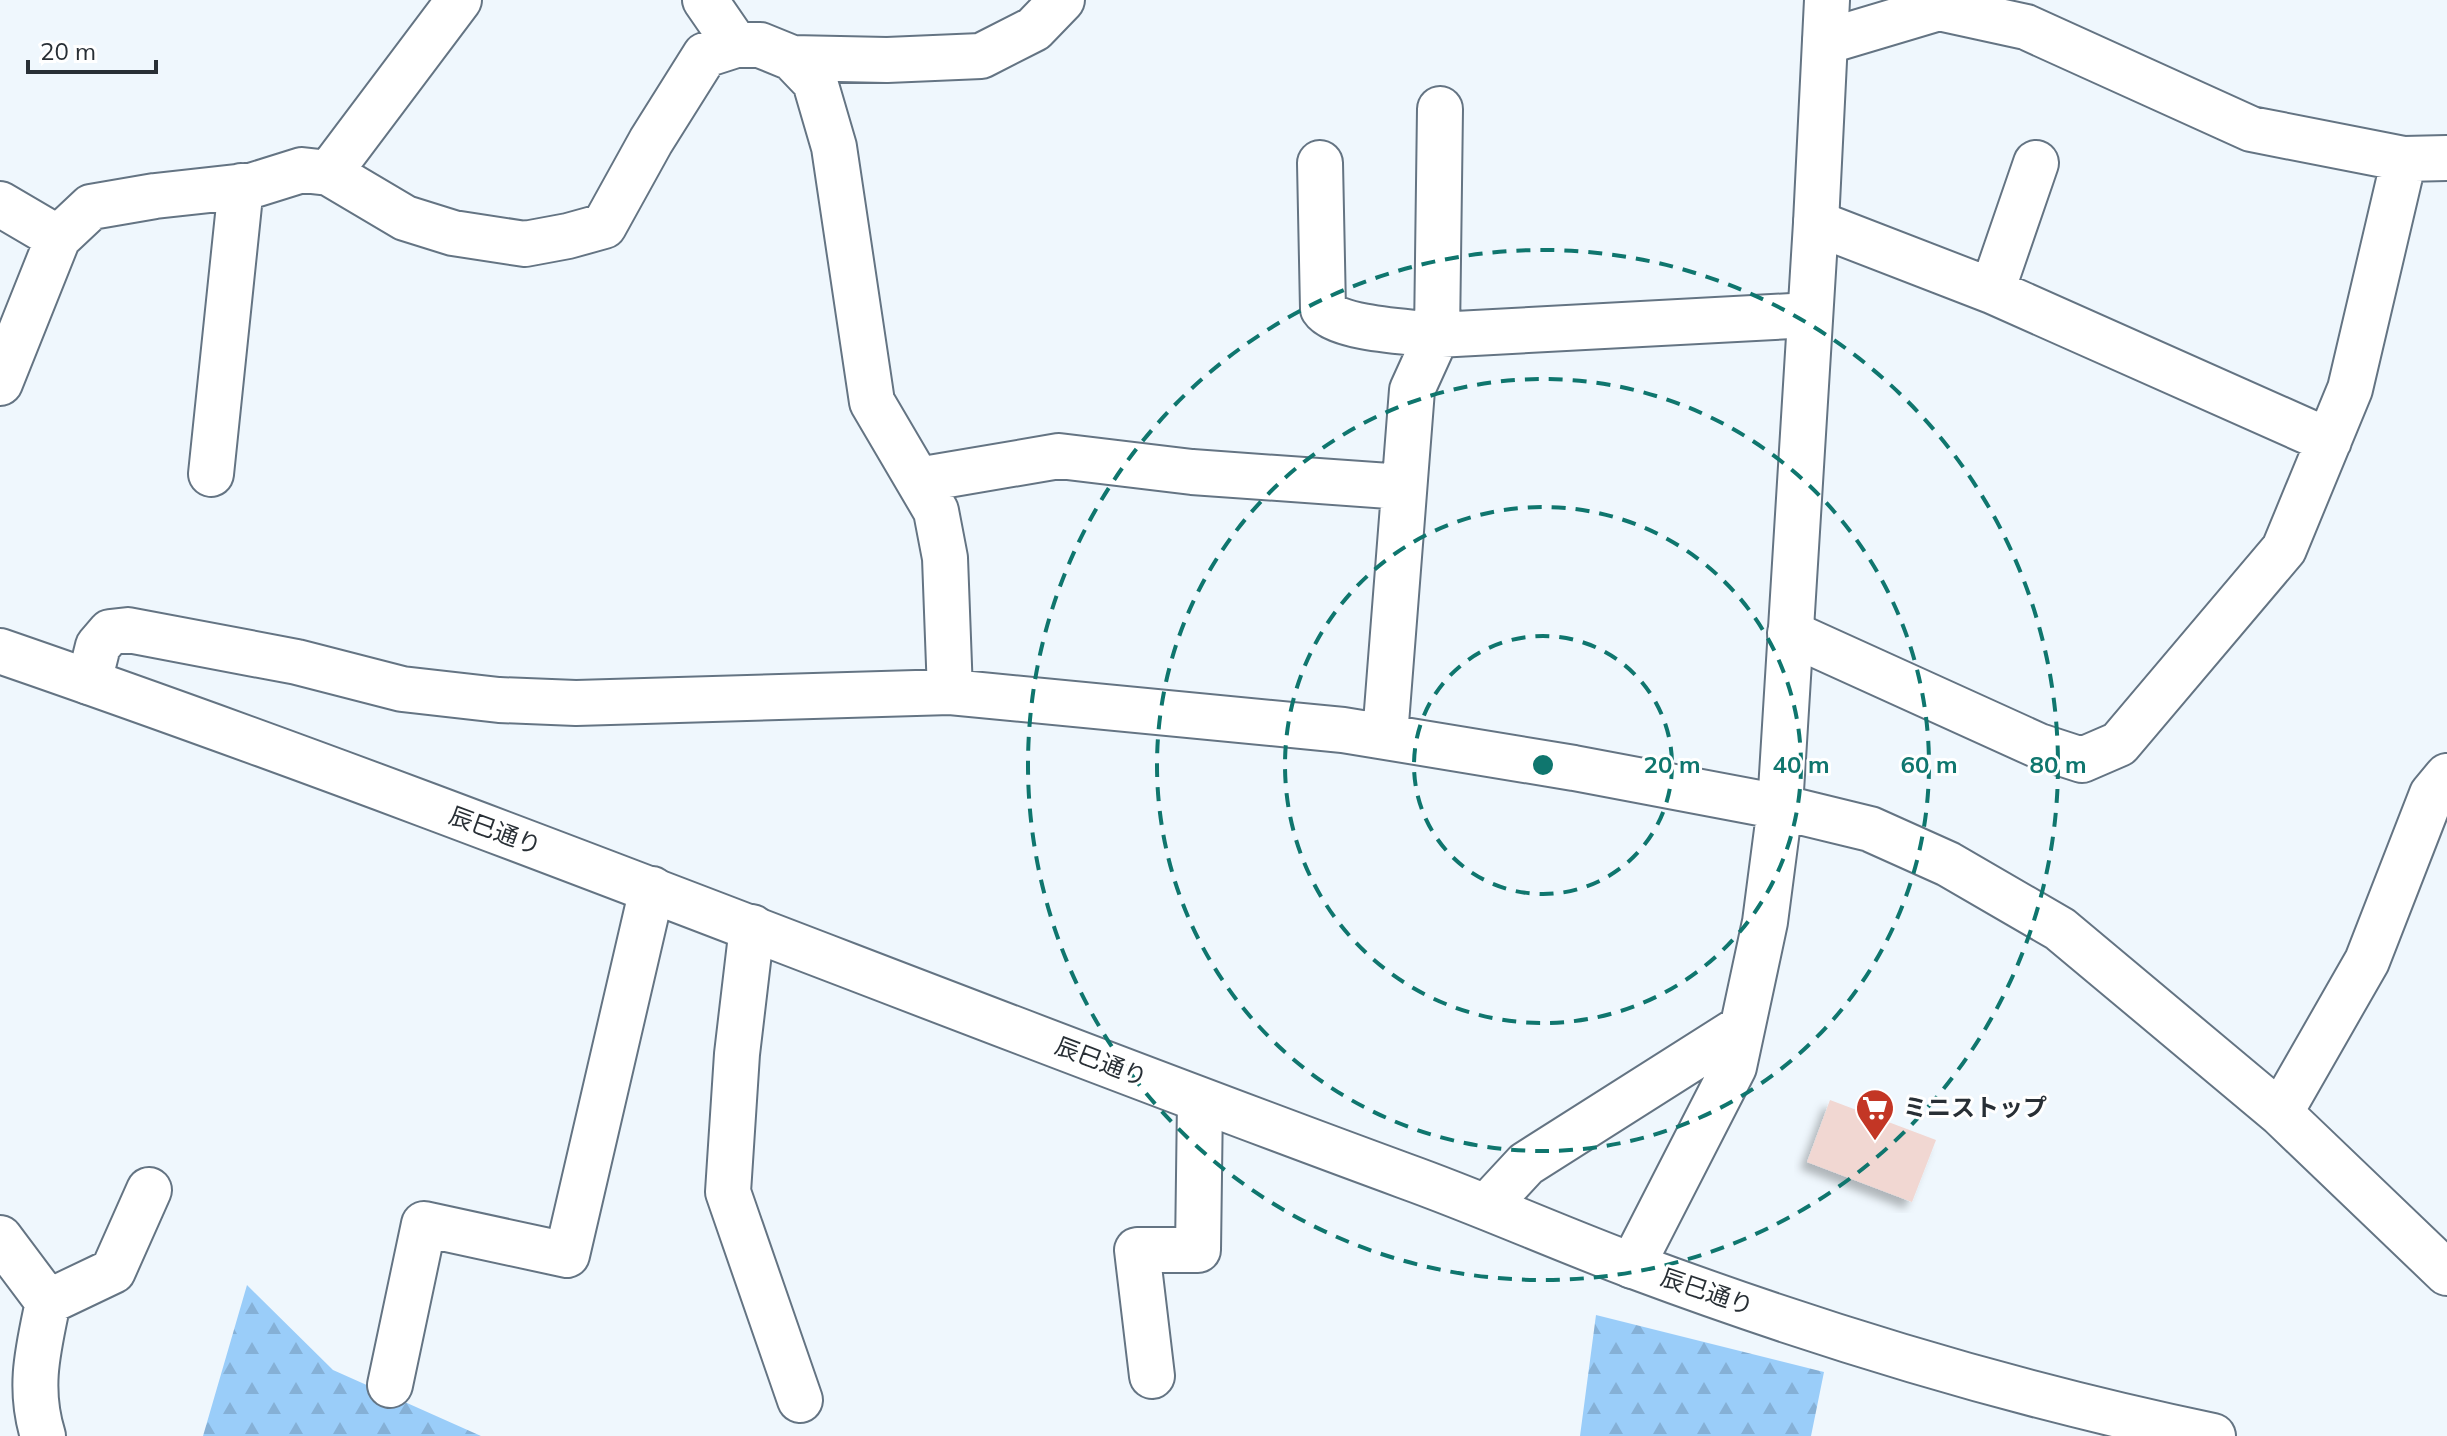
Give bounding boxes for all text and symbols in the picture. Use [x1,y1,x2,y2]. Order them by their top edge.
scale bar [28,24,156,74]
text: 20 m [40,36,96,66]
text: 20 m [1644,749,1700,779]
text: 40 m [1773,749,1829,779]
text: 60 m [1901,749,1957,779]
text: 80 m [2030,749,2086,779]
centre of rings [1529,751,1557,779]
street label: 辰巳通り [445,800,546,861]
street label: 辰巳通り [1051,1030,1152,1092]
supermarket icon: ミニストップ [1854,1087,1896,1142]
place label: ミニストップ [1903,1092,2047,1122]
street label: 辰巳通り [1657,1261,1758,1321]

